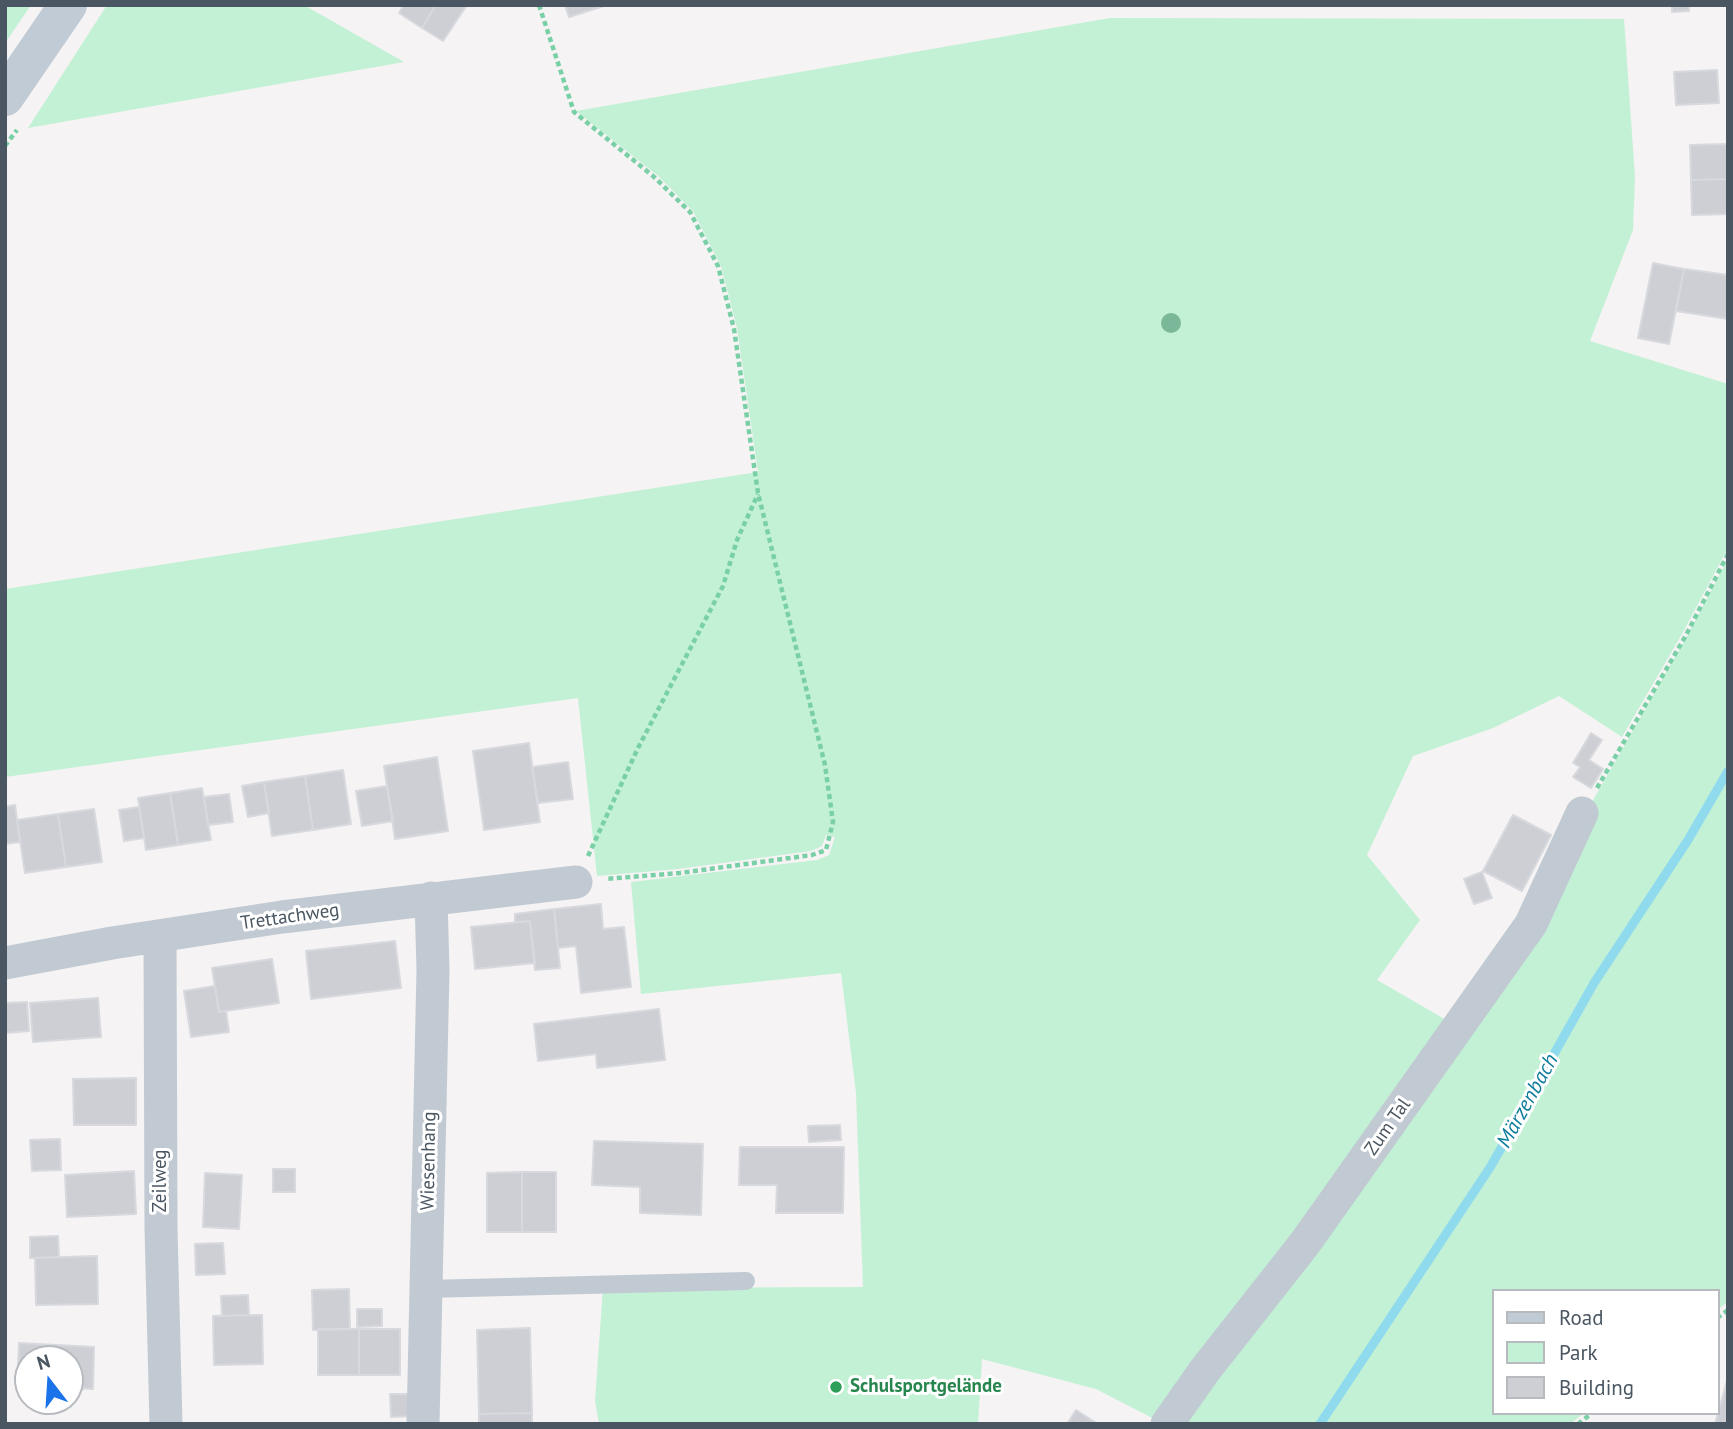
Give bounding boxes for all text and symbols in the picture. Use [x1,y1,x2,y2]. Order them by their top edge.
street label: Trettachweg [239,899,341,935]
water label: Märzenbach [1492,1050,1564,1152]
street label: Zum Tal [1360,1094,1416,1160]
street label: Wiesenhang [417,1111,441,1211]
street label: Zeilweg [150,1149,172,1213]
legend [1492,1289,1719,1415]
text: Road [1559,1304,1603,1331]
text: Park [1559,1339,1598,1366]
north arrow [14,1345,84,1415]
text: N [34,1349,53,1375]
text: Building [1559,1374,1634,1401]
place label: Schulsportgelände [850,1376,1002,1398]
marker: Schulsportgelände [828,1379,844,1395]

